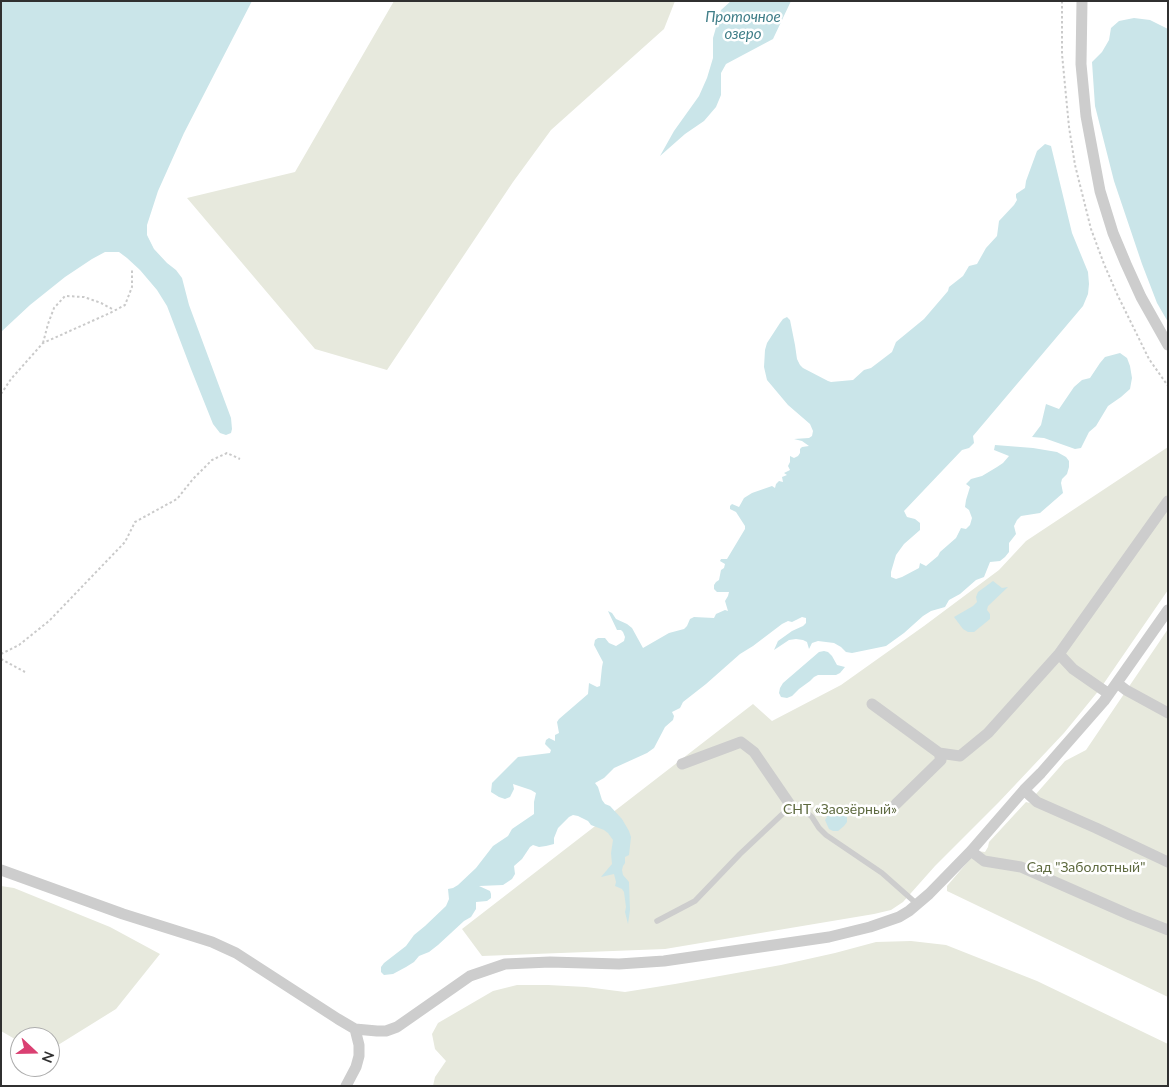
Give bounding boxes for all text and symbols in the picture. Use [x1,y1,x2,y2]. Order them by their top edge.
water label: Проточное озеро [705,8,781,43]
park label: СНТ «Заозёрный» [783,801,897,817]
park label: Сад "Заболотный" [1027,859,1145,875]
north arrow [10,1027,60,1077]
text: N [39,1049,58,1065]

